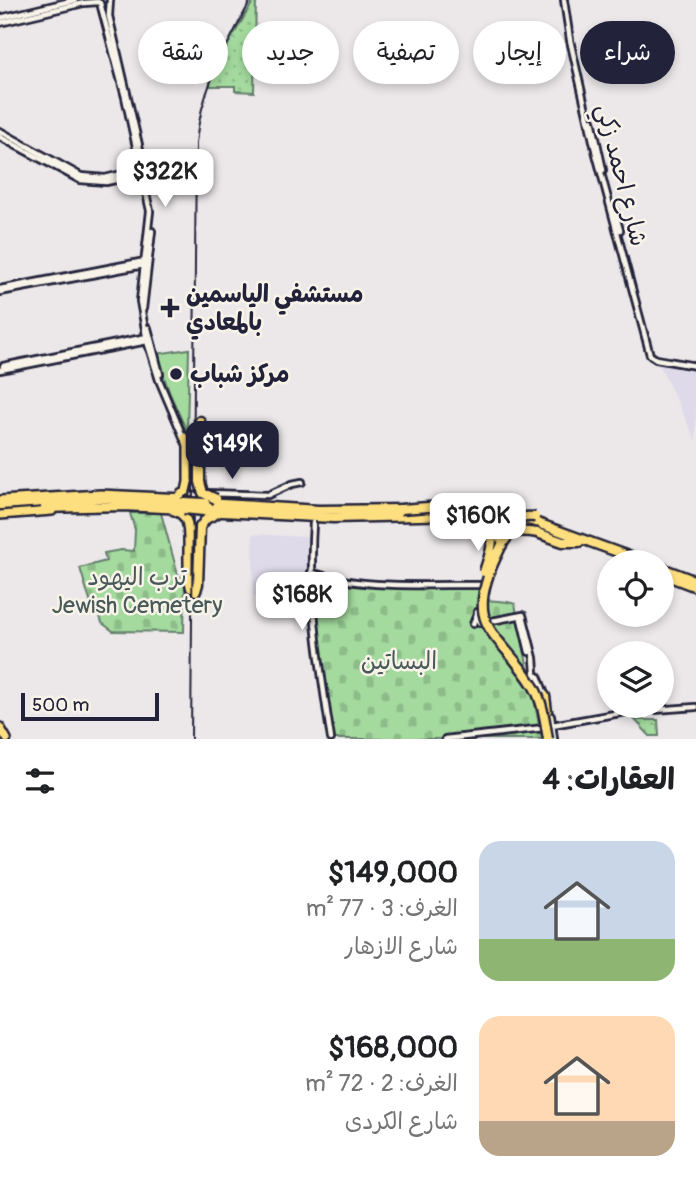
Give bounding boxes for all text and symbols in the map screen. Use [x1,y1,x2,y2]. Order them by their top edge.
chip: شقة [138,21,228,84]
chip: جديد [242,21,339,84]
chip: تصفية [353,21,459,84]
chip: إيجار [473,21,566,84]
chip: شراء [580,21,675,84]
street label: شارع احمد زكي [584,101,653,251]
pin: $322K [116,150,214,209]
text: $322K [133,157,197,186]
place label: مستشفي الياسمين بالمعادي [186,280,363,340]
marker: مستشفي الياسمين بالمعادي [160,298,180,318]
place label: مركز شباب [190,360,289,389]
marker: مركز شباب [168,366,184,382]
pin: $149K [183,421,281,481]
text: $149K [202,429,262,458]
pin: $160K [429,494,527,553]
text: $160K [446,501,510,530]
map controls [597,550,674,718]
button: locate [597,550,674,627]
park label: ترب اليهود Jewish Cemetery [52,563,222,620]
pin: $168K [253,572,351,632]
text: $168K [272,580,332,609]
button: layers [597,641,674,718]
park label: البساتين [361,647,437,676]
scale bar [21,690,159,722]
text: 500 m [32,693,89,717]
text: العقارات: 4 [543,761,675,798]
icon: filters [21,762,59,800]
text: $149,000 [328,854,458,891]
icon: home [535,869,619,953]
text: الغرف: 3 · 77 m² [306,894,458,923]
text: شارع الازهار [344,932,458,961]
text: $168,000 [328,1029,458,1066]
icon: home [535,1044,619,1128]
text: الغرف: 2 · 72 m² [305,1069,458,1098]
text: شارع الكردى [345,1107,458,1136]

